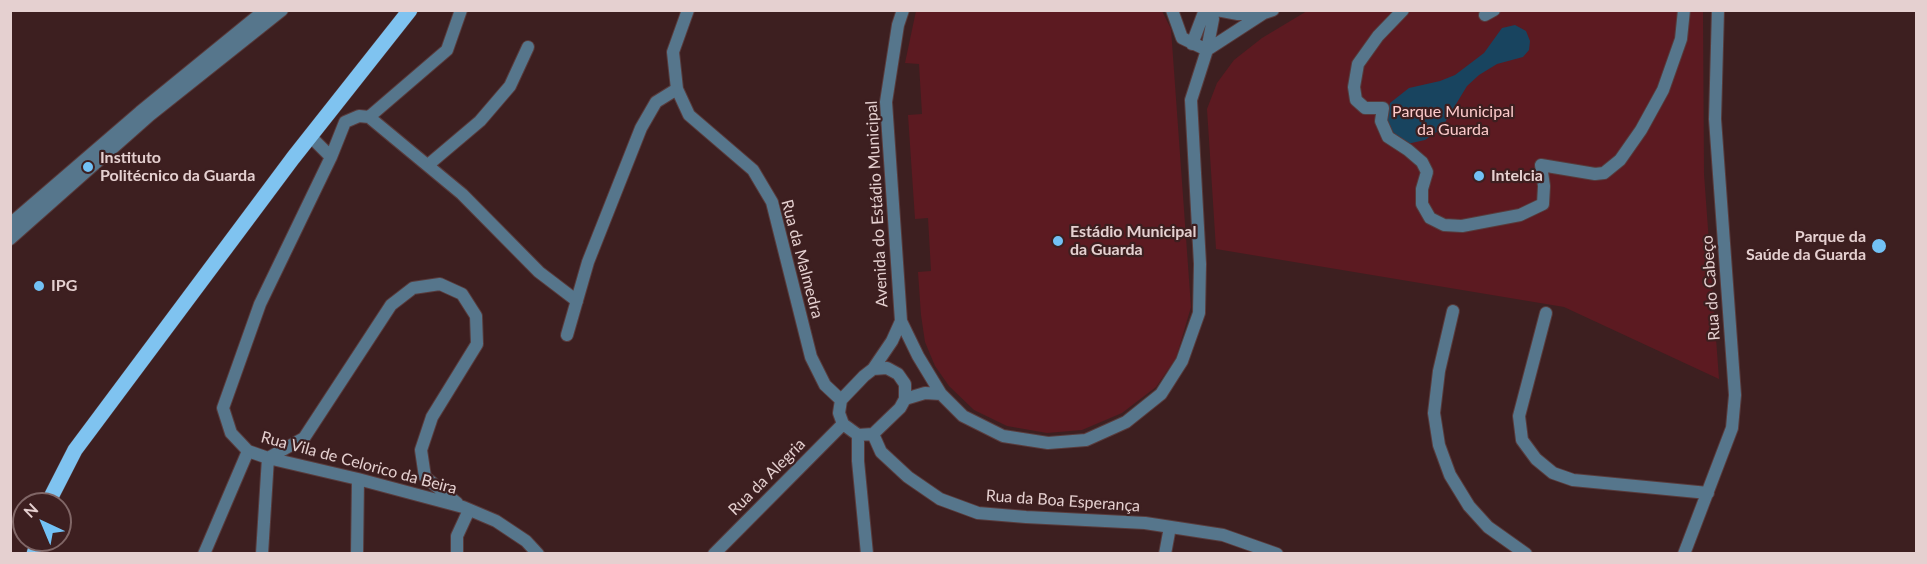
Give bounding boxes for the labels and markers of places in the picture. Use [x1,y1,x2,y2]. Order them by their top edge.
place label: Instituto Politécnico da Guarda [100,148,255,186]
marker: Instituto Politécnico da Guarda [81,160,95,174]
place label: Intelcia [1491,166,1543,186]
marker: Intelcia [1472,169,1486,183]
place label: Estádio Municipal da Guarda [1070,222,1196,260]
place label: Parque da Saúde da Guarda [1746,227,1866,265]
marker: Estádio Municipal da Guarda [1051,234,1065,248]
marker: Parque da Saúde da Guarda [1870,237,1888,255]
place label: IPG [51,276,77,296]
marker: IPG [32,279,46,293]

